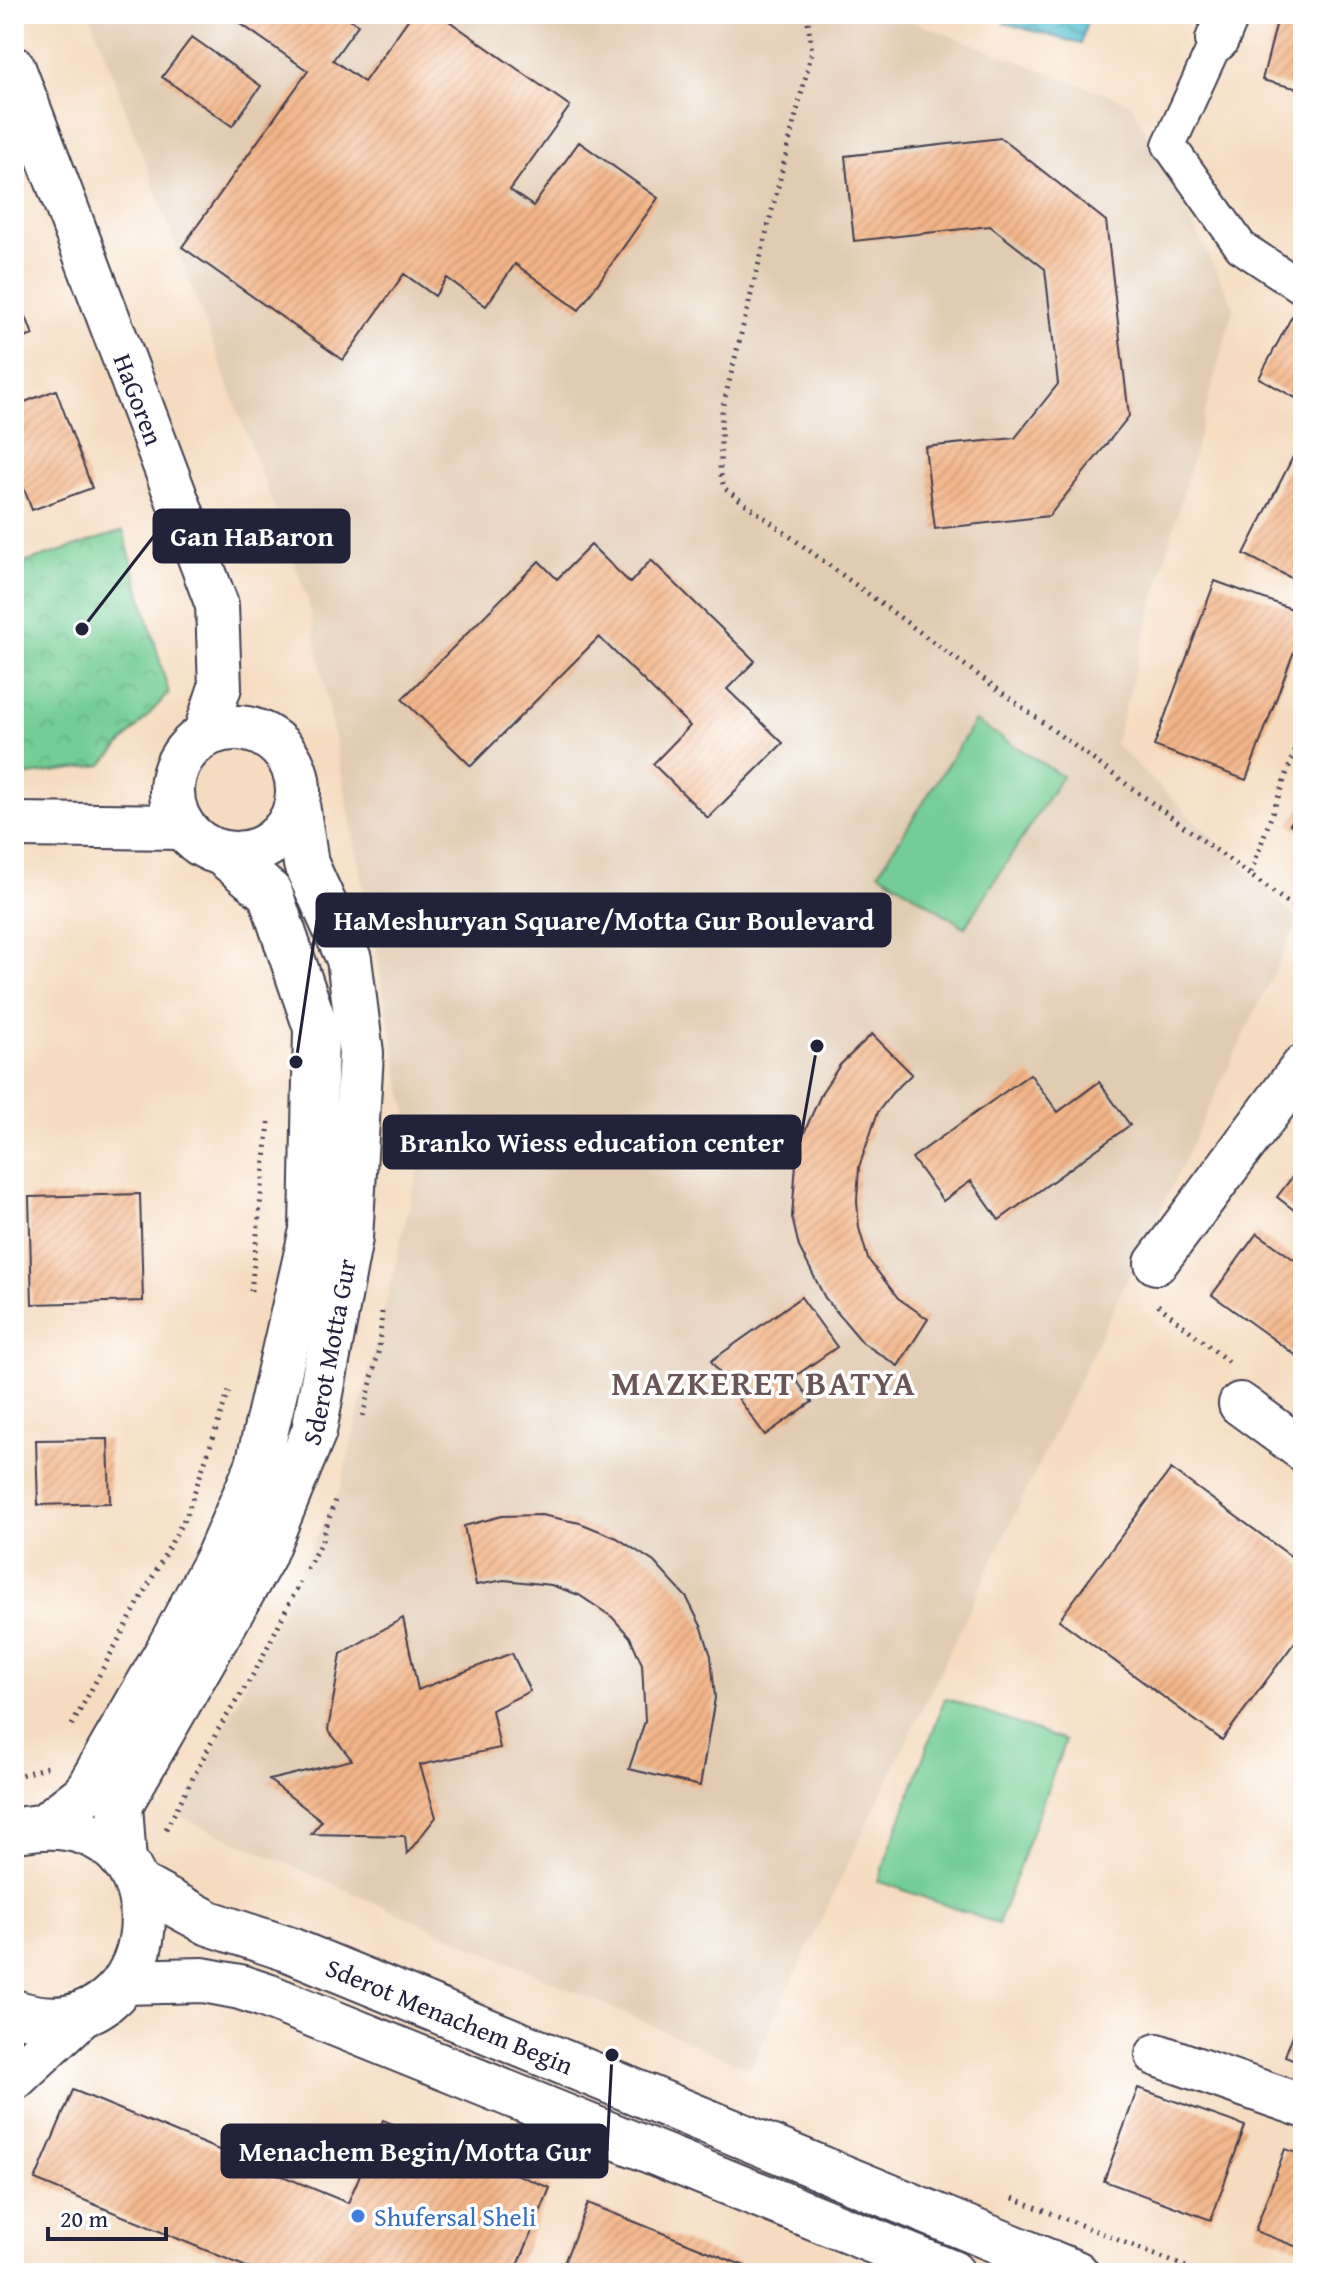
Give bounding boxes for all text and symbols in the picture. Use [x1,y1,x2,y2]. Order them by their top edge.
street label: HaGoren [104,348,174,451]
callout: Gan HaBaron [154,510,349,562]
text: Gan HaBaron [170,515,334,556]
callout: HaMeshuryan Square/Motta Gur Boulevard [317,894,890,946]
text: HaMeshuryan Square/Motta Gur Boulevard [334,899,875,940]
callout: Branko Wiess education center [384,1116,800,1168]
text: Branko Wiess education center [400,1121,784,1162]
street label: Sderot Motta Gur [291,1255,365,1451]
district label: MAZKERET BATYA [611,1358,917,1407]
street label: Sderot Menachem Begin [320,1947,580,2084]
callout: Menachem Begin/Motta Gur [222,2125,607,2177]
text: Menachem Begin/Motta Gur [239,2130,592,2171]
scale bar [48,2191,166,2241]
place label: Shufersal Sheli [374,2197,536,2236]
text: 20 m [60,2201,108,2236]
marker: Shufersal Sheli [349,2207,367,2225]

